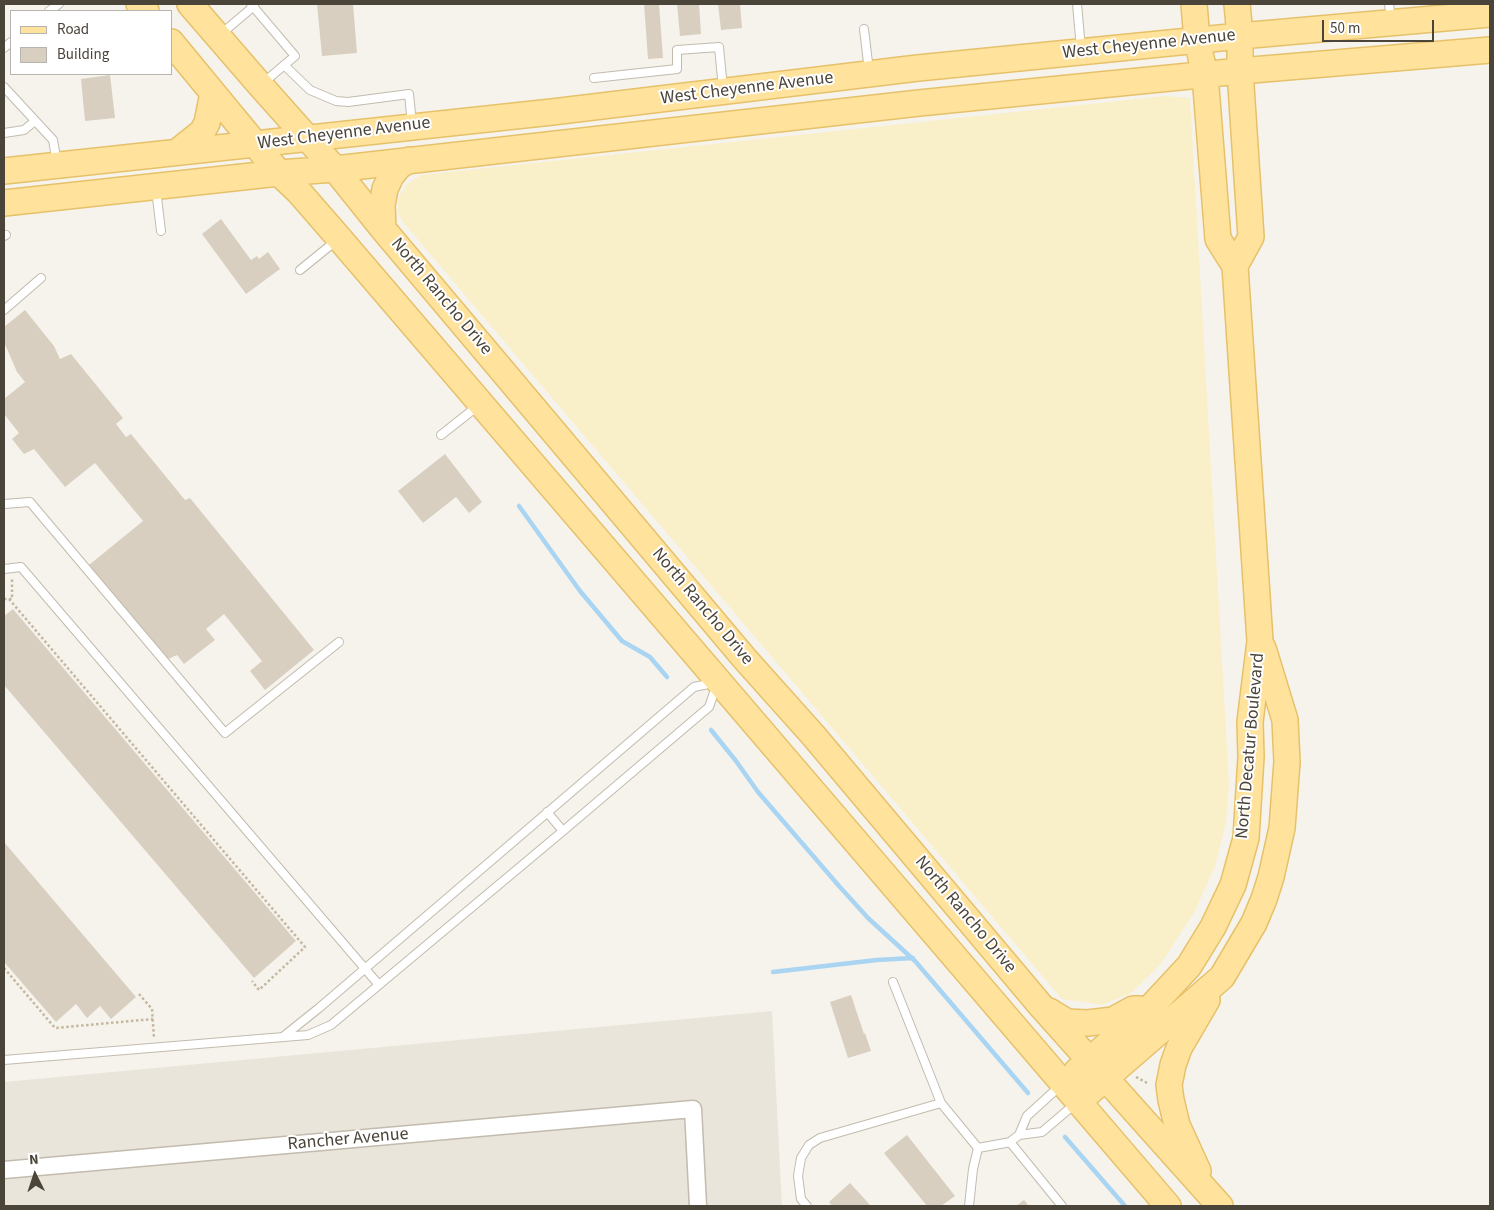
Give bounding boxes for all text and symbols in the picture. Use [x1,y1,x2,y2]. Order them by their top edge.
legend [10,10,172,75]
scale bar [1324,10,1436,42]
text: 50 m [1330,18,1360,39]
text: Road [57,19,89,40]
street label: West Cheyenne Avenue [1061,25,1237,65]
text: Building [57,44,109,65]
street label: West Cheyenne Avenue [659,68,835,110]
street label: West Cheyenne Avenue [256,113,432,155]
street label: North Rancho Drive [386,234,496,360]
street label: North Rancho Drive [647,544,757,670]
street label: North Decatur Boulevard [1232,652,1270,840]
street label: North Rancho Drive [910,852,1020,978]
street label: Rancher Avenue [287,1124,409,1156]
north arrow [10,1150,60,1200]
text: N [29,1150,39,1170]

